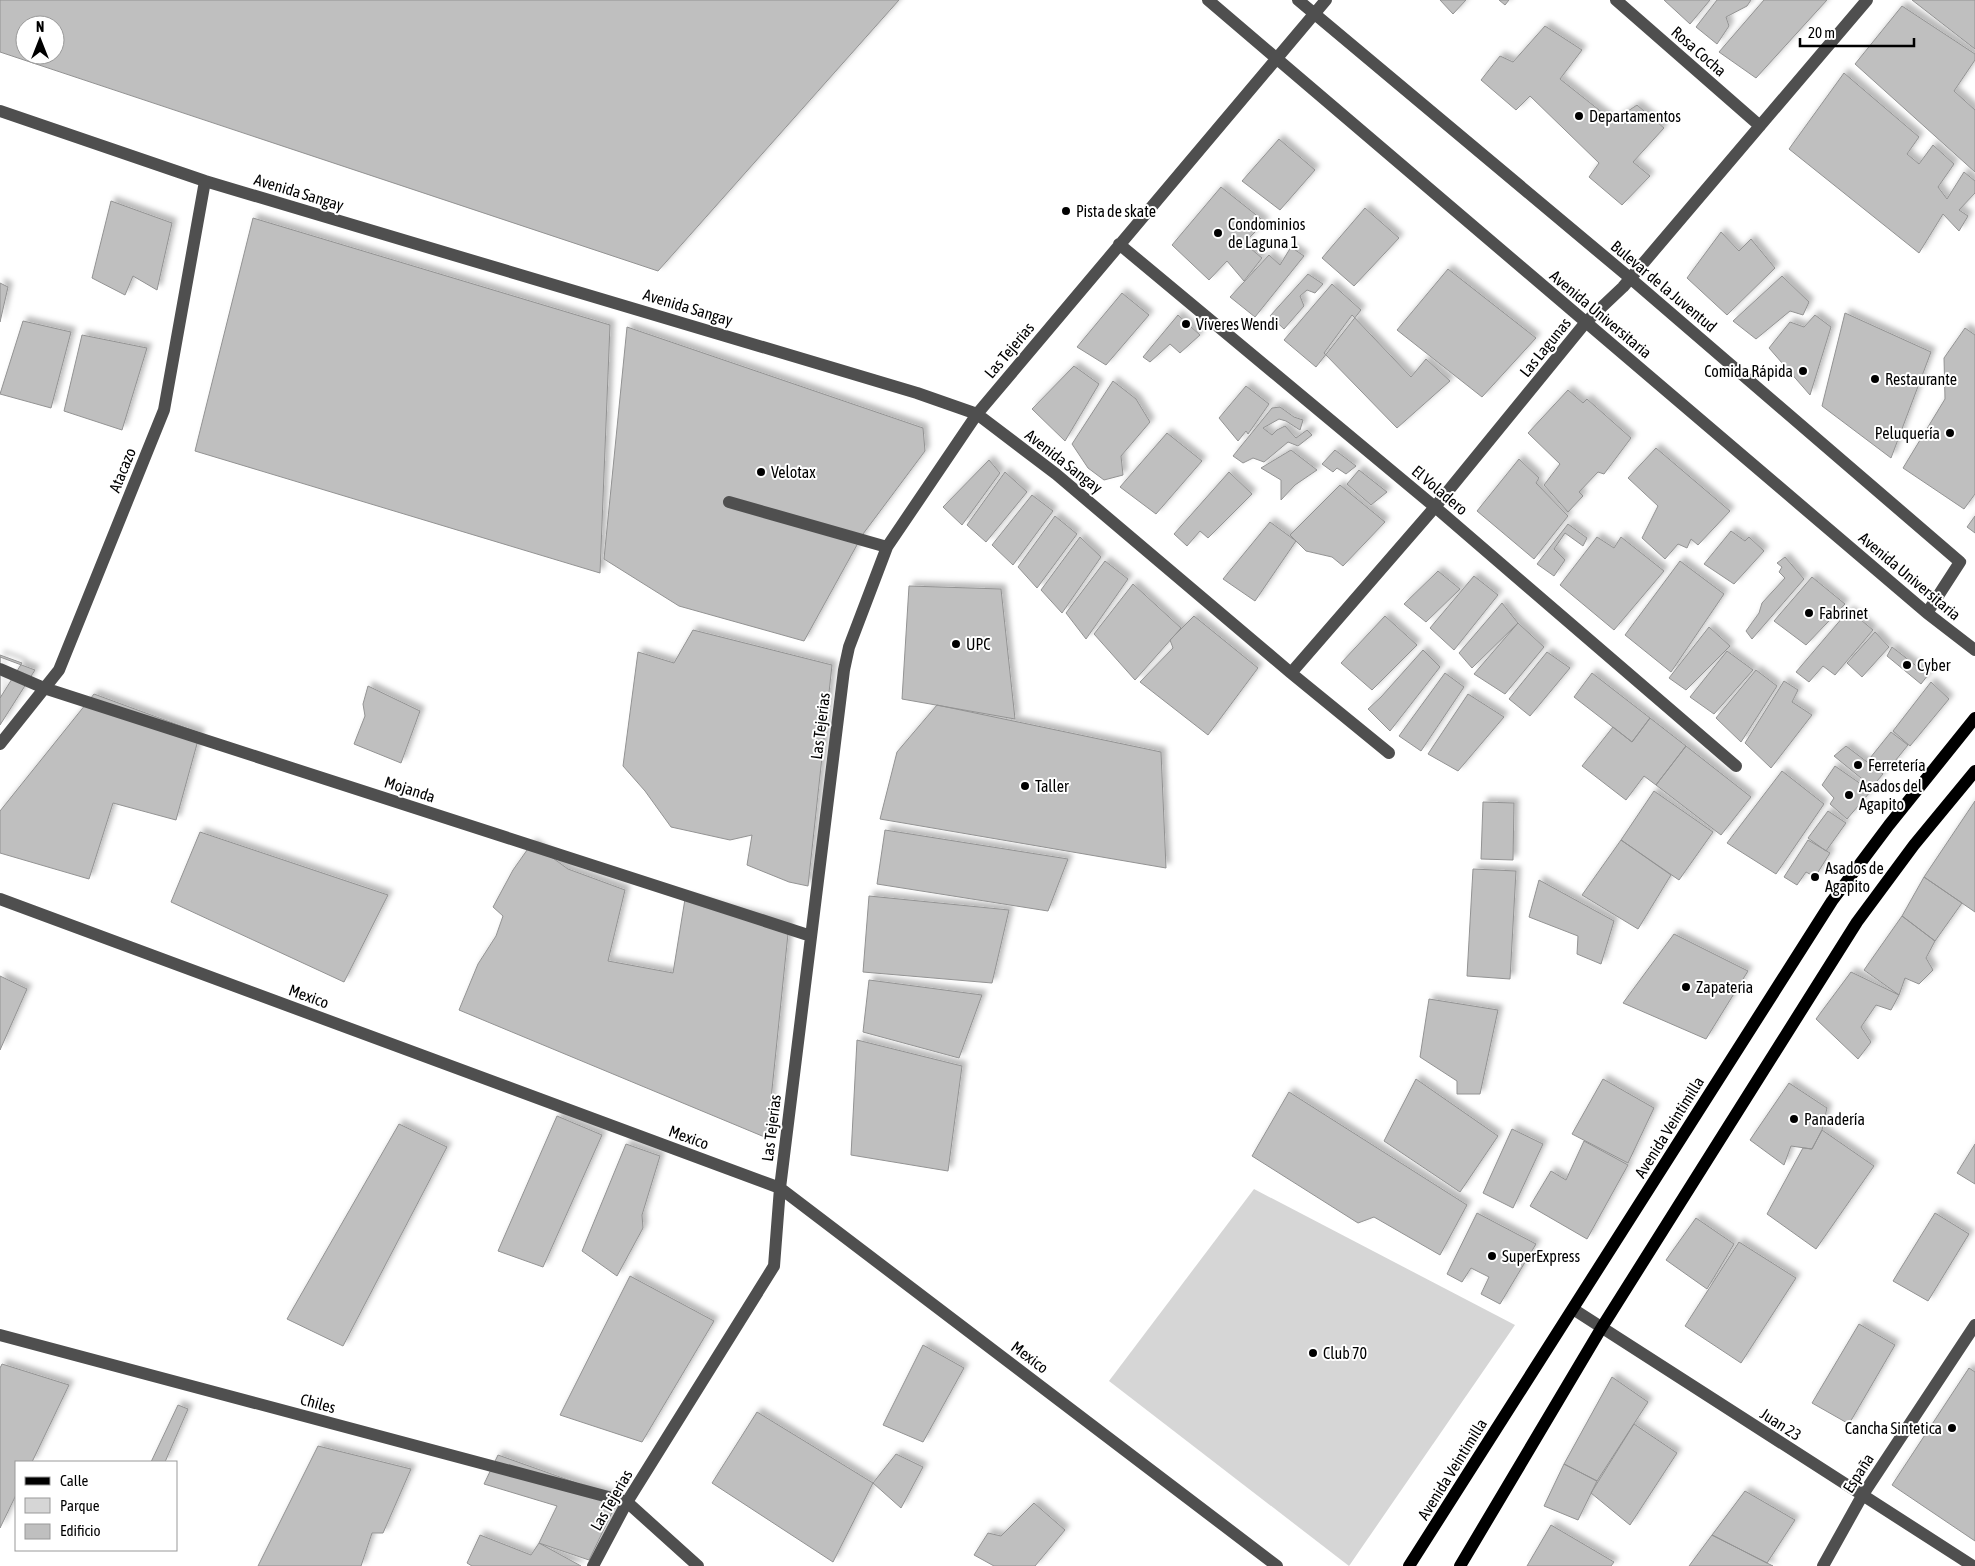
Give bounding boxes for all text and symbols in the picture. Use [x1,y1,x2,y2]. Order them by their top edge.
north arrow [15,15,65,65]
scale bar [1800,15,1914,47]
text: N [36,19,44,35]
street label: Rosa Cocha [1668,22,1730,80]
text: 20 m [1808,24,1835,41]
place label: Departamentos [1589,107,1681,126]
marker: Departamentos [1573,110,1585,122]
street label: Avenida Sangay [252,170,346,215]
place label: Pista de skate [1076,202,1156,220]
marker: Pista de skate [1060,205,1072,217]
place label: Condominios de Laguna 1 [1228,215,1306,252]
marker: Condominios de Laguna 1 [1212,227,1224,239]
street label: Bulevar de la Juventud [1607,237,1721,335]
street label: Avenida Universitaria [1547,266,1655,362]
street label: Avenida Sangay [641,285,735,330]
street label: Las Lagunas [1516,314,1575,381]
place label: Víveres Wendi [1196,315,1278,333]
street label: Las Tejerias [980,318,1038,382]
marker: Víveres Wendi [1180,318,1192,330]
place label: Comida Rápida [1704,362,1793,381]
marker: Comida Rápida [1797,365,1809,377]
place label: Restaurante [1885,370,1957,388]
marker: Restaurante [1869,373,1881,385]
place label: Peluquería [1875,424,1940,443]
street label: Avenida Sangay [1021,425,1106,498]
marker: Peluquería [1944,427,1956,439]
street label: Atacazo [105,445,139,495]
street label: El Voladero [1409,462,1471,518]
place label: Velotax [771,463,816,481]
marker: Velotax [755,466,767,478]
street label: Avenida Universitaria [1856,528,1964,624]
place label: Fabrinet [1819,604,1869,622]
marker: Fabrinet [1803,607,1815,619]
place label: UPC [966,635,990,653]
marker: UPC [950,638,962,650]
place label: Cyber [1917,656,1951,675]
marker: Cyber [1901,659,1913,671]
street label: Las Tejerias [807,691,834,761]
place label: Ferretería [1868,756,1926,774]
marker: Ferretería [1852,759,1864,771]
street label: Mojanda [382,772,438,807]
place label: Taller [1035,777,1069,795]
place label: Asados del Agapito [1859,777,1923,814]
marker: Taller [1019,780,1031,792]
marker: Asados del Agapito [1843,789,1855,801]
place label: Asados de Agapito [1825,859,1884,896]
marker: Asados de Agapito [1809,871,1821,883]
place label: Zapateria [1696,978,1753,997]
street label: Mexico [286,980,332,1012]
marker: Zapateria [1680,981,1692,993]
street label: Avenida Veintimilla [1631,1073,1707,1181]
street label: Las Tejerias [758,1093,785,1163]
place label: Panadería [1804,1110,1865,1128]
marker: Panadería [1788,1113,1800,1125]
street label: Mexico [666,1121,712,1153]
place label: SuperExpress [1502,1247,1581,1266]
marker: SuperExpress [1486,1250,1498,1262]
street label: Mexico [1008,1337,1052,1377]
place label: Club 70 [1323,1344,1367,1362]
marker: Club 70 [1307,1347,1319,1359]
street label: Chiles [298,1390,338,1416]
street label: Juan 23 [1757,1404,1805,1444]
street label: Avenida Veintimilla [1414,1415,1490,1523]
place label: Cancha Sintetica [1845,1419,1942,1437]
marker: Cancha Sintetica [1946,1422,1958,1434]
street label: España [1839,1450,1878,1496]
legend [15,1461,178,1551]
street label: Las Tejerias [586,1466,637,1534]
text: Calle [60,1472,89,1489]
text: Parque [60,1497,100,1514]
text: Edificio [60,1522,101,1539]

